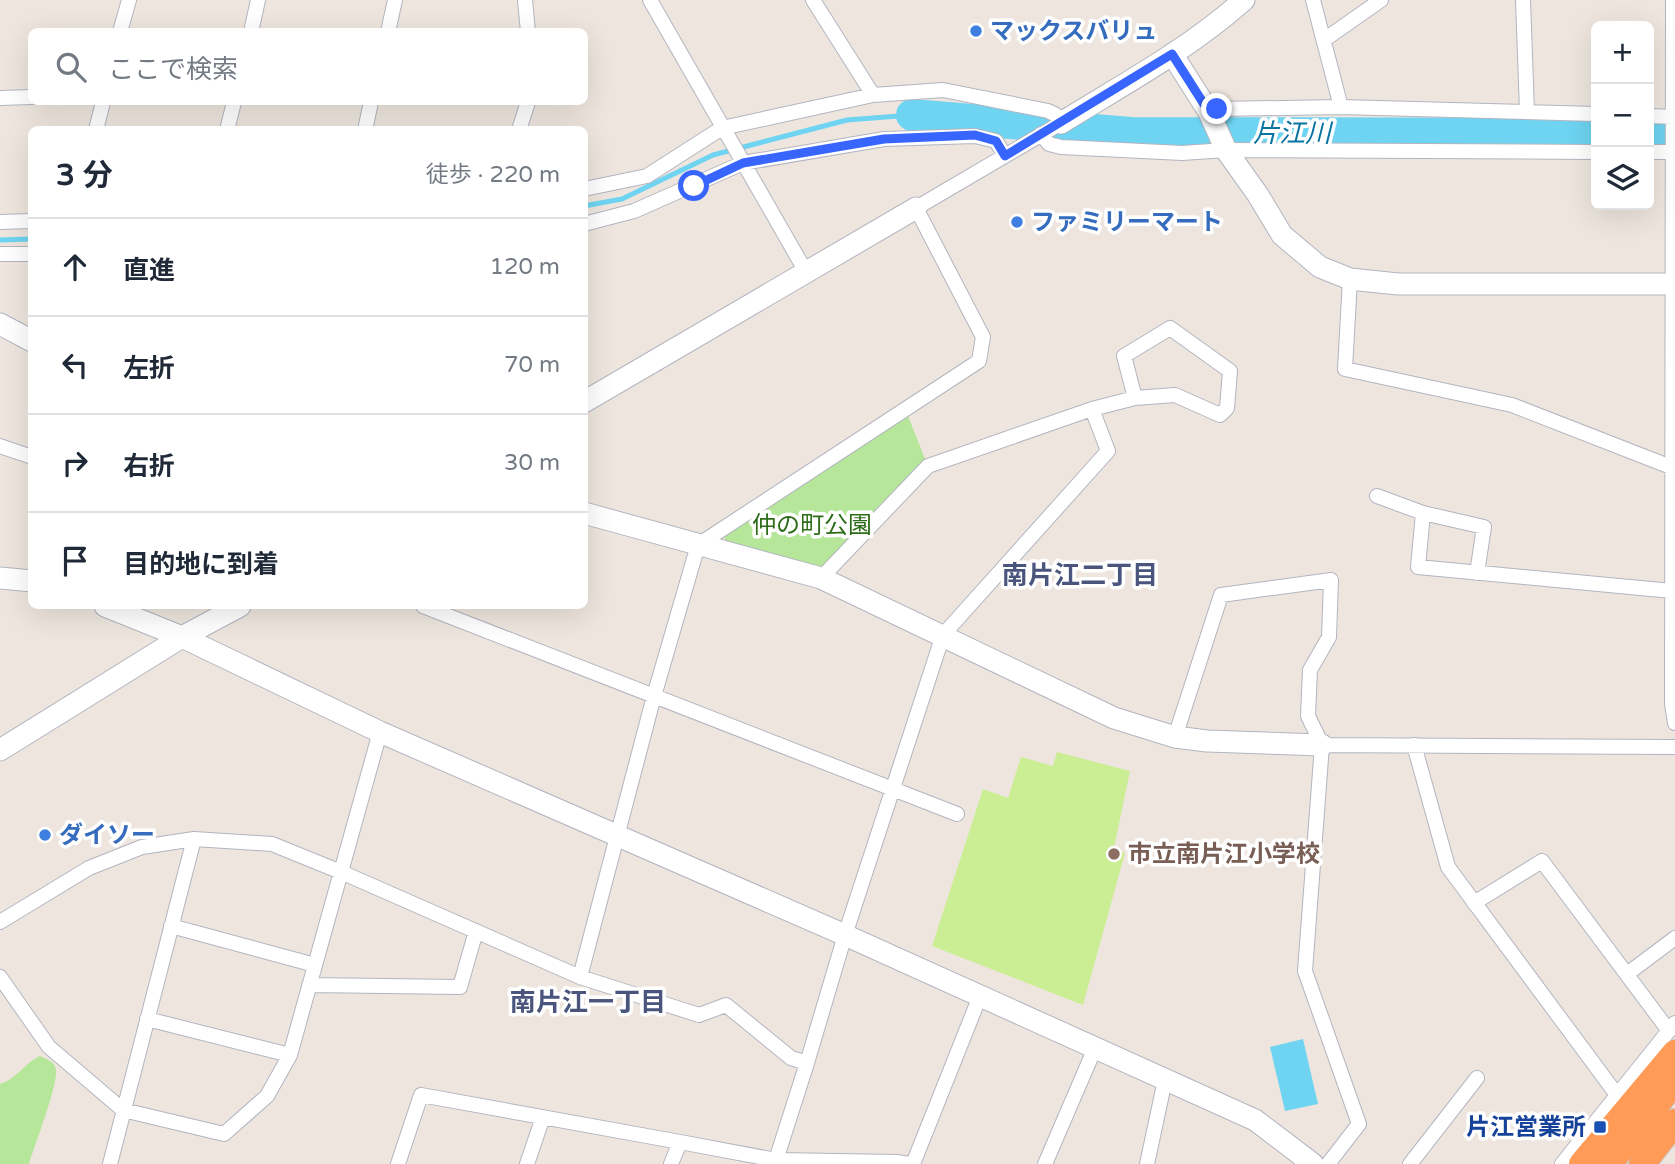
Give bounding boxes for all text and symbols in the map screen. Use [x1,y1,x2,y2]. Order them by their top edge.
place label: マックスバリュ [990,17,1157,46]
map controls [1591,21,1654,210]
button: + [1591,21,1654,84]
marker: マックスバリュ [968,23,984,39]
search box [28,28,588,105]
icon: search [52,48,90,86]
text: ここで検索 [108,54,238,85]
button: − [1591,84,1654,147]
route end [1201,93,1232,124]
water label: 片江川 [1253,118,1334,149]
button: layers [1591,147,1654,210]
text: 3 分 [56,157,113,194]
text: 徒歩 · 220 m [426,161,560,189]
route start [678,170,709,201]
place label: ファミリーマート [1031,208,1223,237]
marker: ファミリーマート [1009,214,1025,230]
icon: ahead [56,248,94,286]
text: 120 m [490,253,560,281]
text: 直進 [123,255,175,286]
icon: left [56,346,94,384]
text: 70 m [504,351,560,379]
text: 左折 [123,353,175,384]
icon: right [56,444,94,482]
text: 30 m [504,449,560,477]
text: 右折 [123,451,175,482]
park label: 仲の町公園 [752,511,872,540]
icon: arrive [56,542,94,580]
text: 目的地に到着 [123,549,279,580]
district label: 南片江二丁目 [1002,560,1158,591]
place label: ダイソー [59,821,155,850]
marker: ダイソー [37,827,53,843]
place label: 市立南片江小学校 [1128,840,1320,869]
marker: 市立南片江小学校 [1106,846,1122,862]
district label: 南片江一丁目 [510,987,666,1018]
place label: 片江営業所 [1466,1113,1586,1142]
marker: 片江営業所 [1592,1119,1608,1135]

